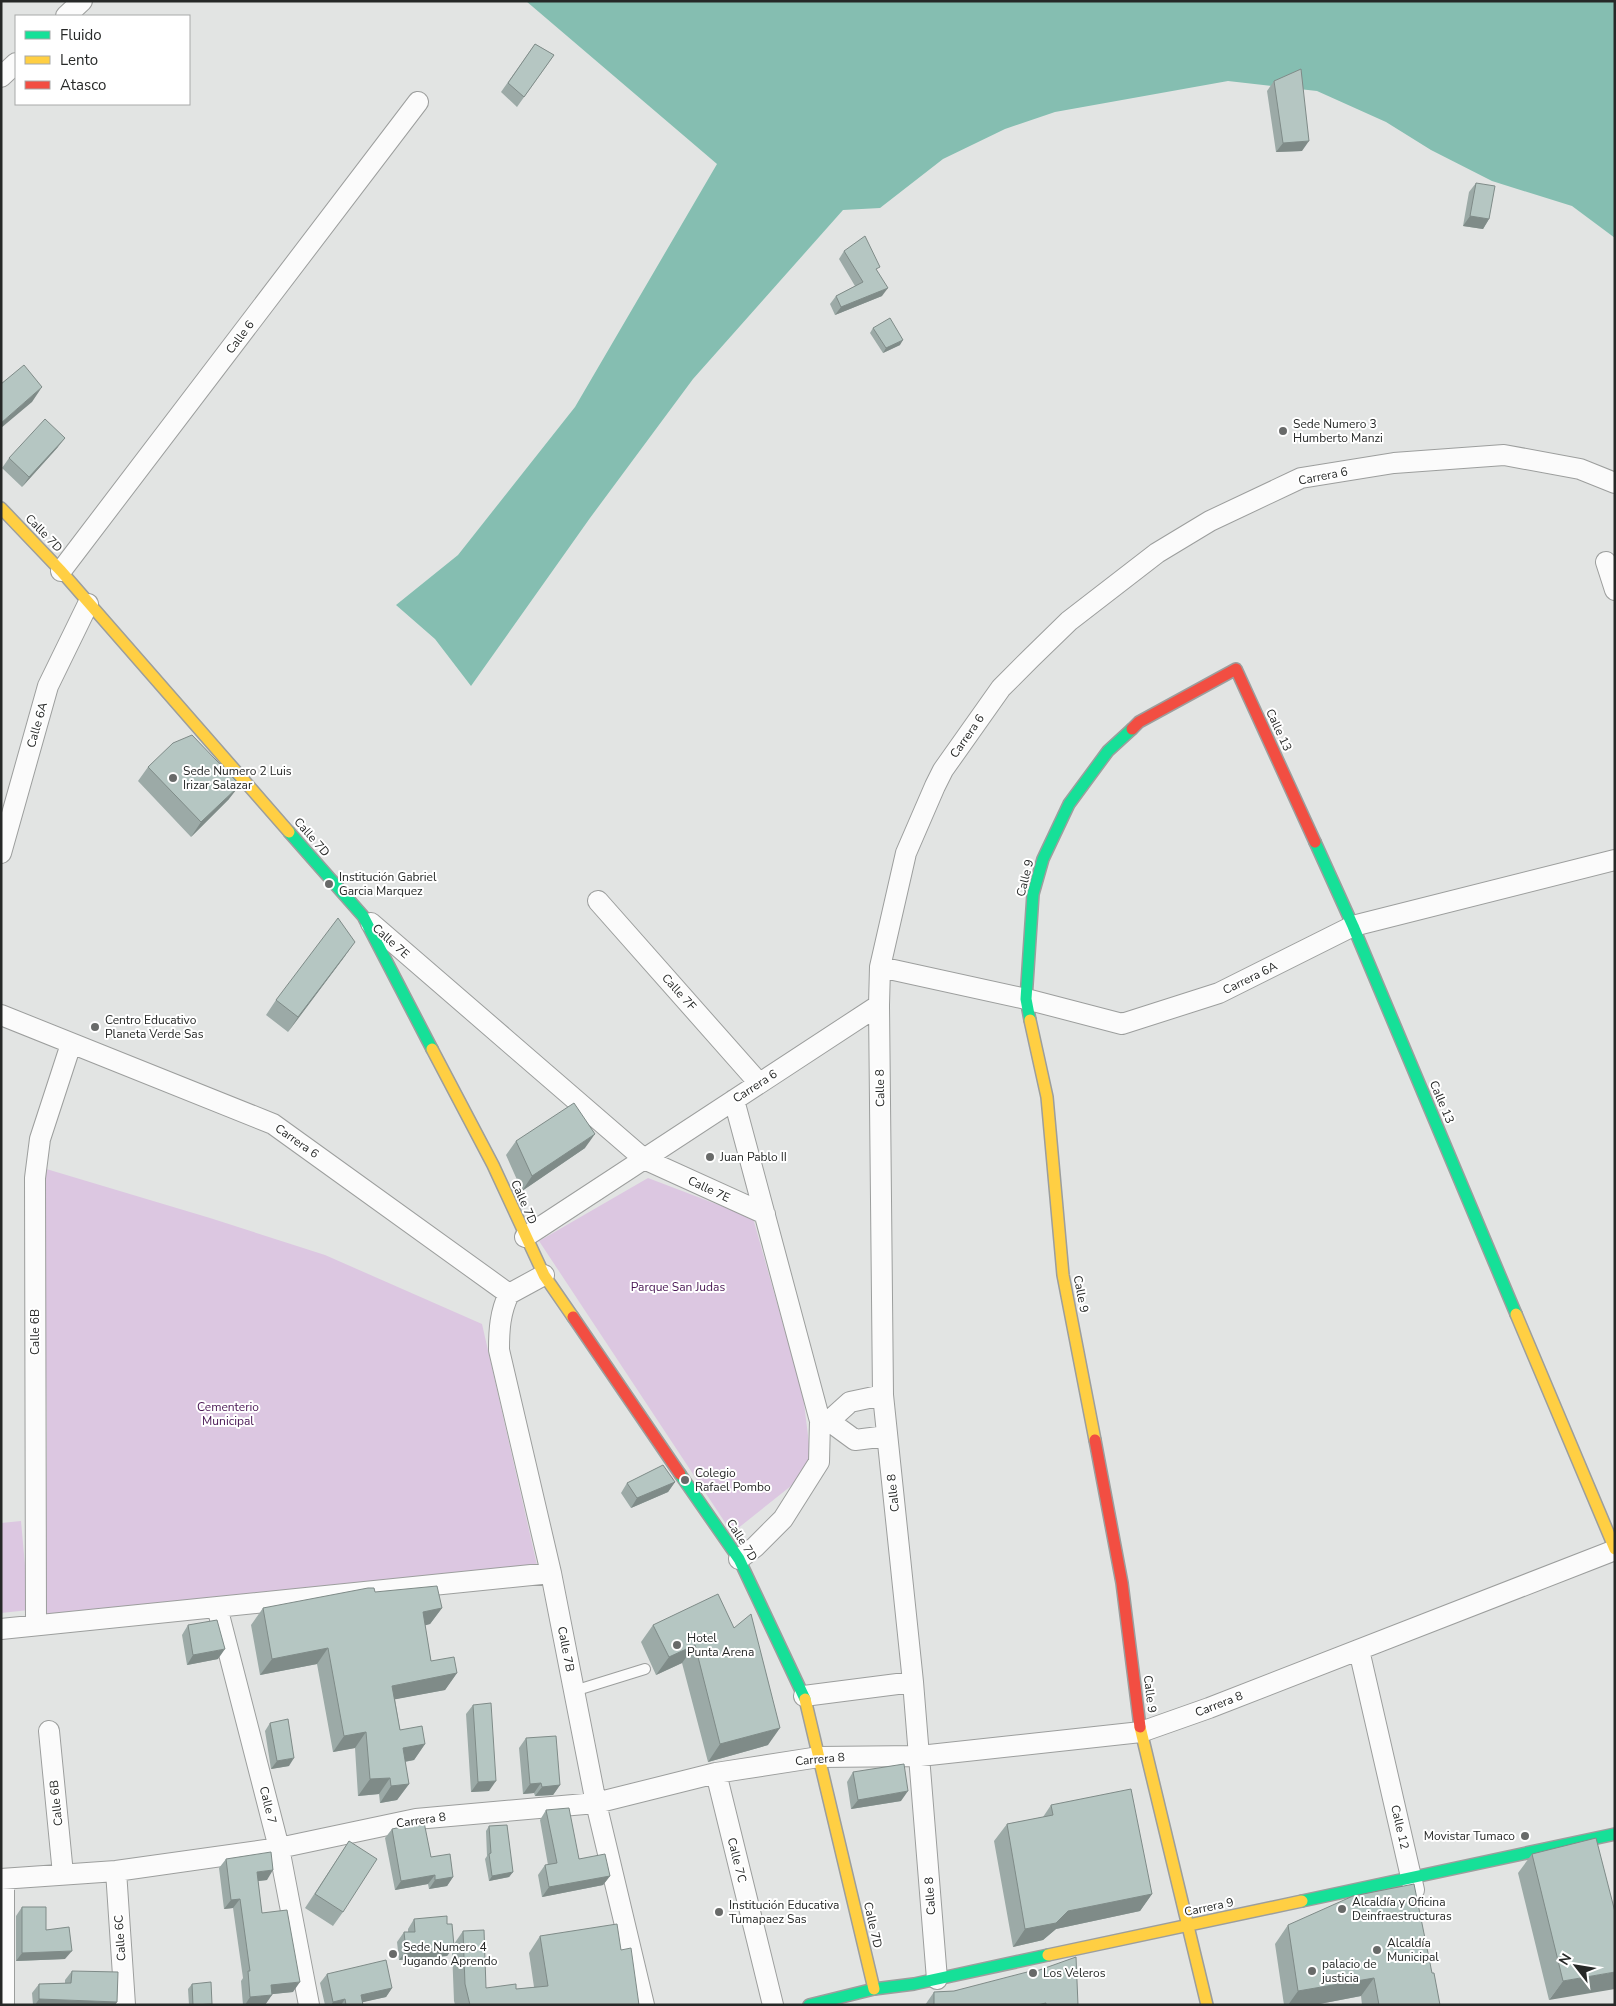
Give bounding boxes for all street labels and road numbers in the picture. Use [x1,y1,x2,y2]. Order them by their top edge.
street label: Calle 6 [222,317,258,357]
street label: Carrera 6 [1297,463,1349,489]
street label: Calle 7D [22,511,66,555]
street label: Calle 6A [23,700,51,750]
street label: Calle 13 [1262,706,1296,754]
street label: Carrera 6 [946,711,988,761]
street label: Calle 7D [291,814,333,860]
street label: Calle 9 [1013,858,1037,898]
street label: Calle 7E [369,920,413,962]
street label: Carrera 6A [1220,958,1280,998]
street label: Calle 7F [658,970,700,1014]
street label: Carrera 6 [730,1066,780,1106]
street label: Calle 8 [872,1069,888,1107]
street label: Calle 13 [1426,1078,1458,1126]
street label: Carrera 6 [272,1120,322,1162]
street label: Calle 7E [685,1172,733,1206]
street label: Calle 7D [507,1177,541,1227]
street label: Calle 9 [1070,1274,1092,1314]
street label: Calle 6B [27,1309,43,1355]
street label: Calle 8 [883,1473,903,1513]
street label: Calle 7D [723,1516,761,1564]
street label: Calle 7B [554,1625,578,1673]
street label: Calle 9 [1140,1674,1160,1714]
street label: Carrera 8 [1193,1688,1245,1720]
street label: Carrera 8 [794,1749,846,1769]
street label: Calle 6B [46,1779,66,1827]
street label: Calle 7 [256,1785,280,1825]
street label: Calle 12 [1387,1803,1413,1851]
street label: Carrera 8 [395,1809,447,1831]
street label: Calle 7C [724,1836,750,1884]
street label: Calle 8 [921,1877,939,1915]
street label: Carrera 9 [1183,1894,1235,1920]
street label: Calle 7D [860,1900,886,1950]
street label: Calle 6C [110,1914,130,1962]

